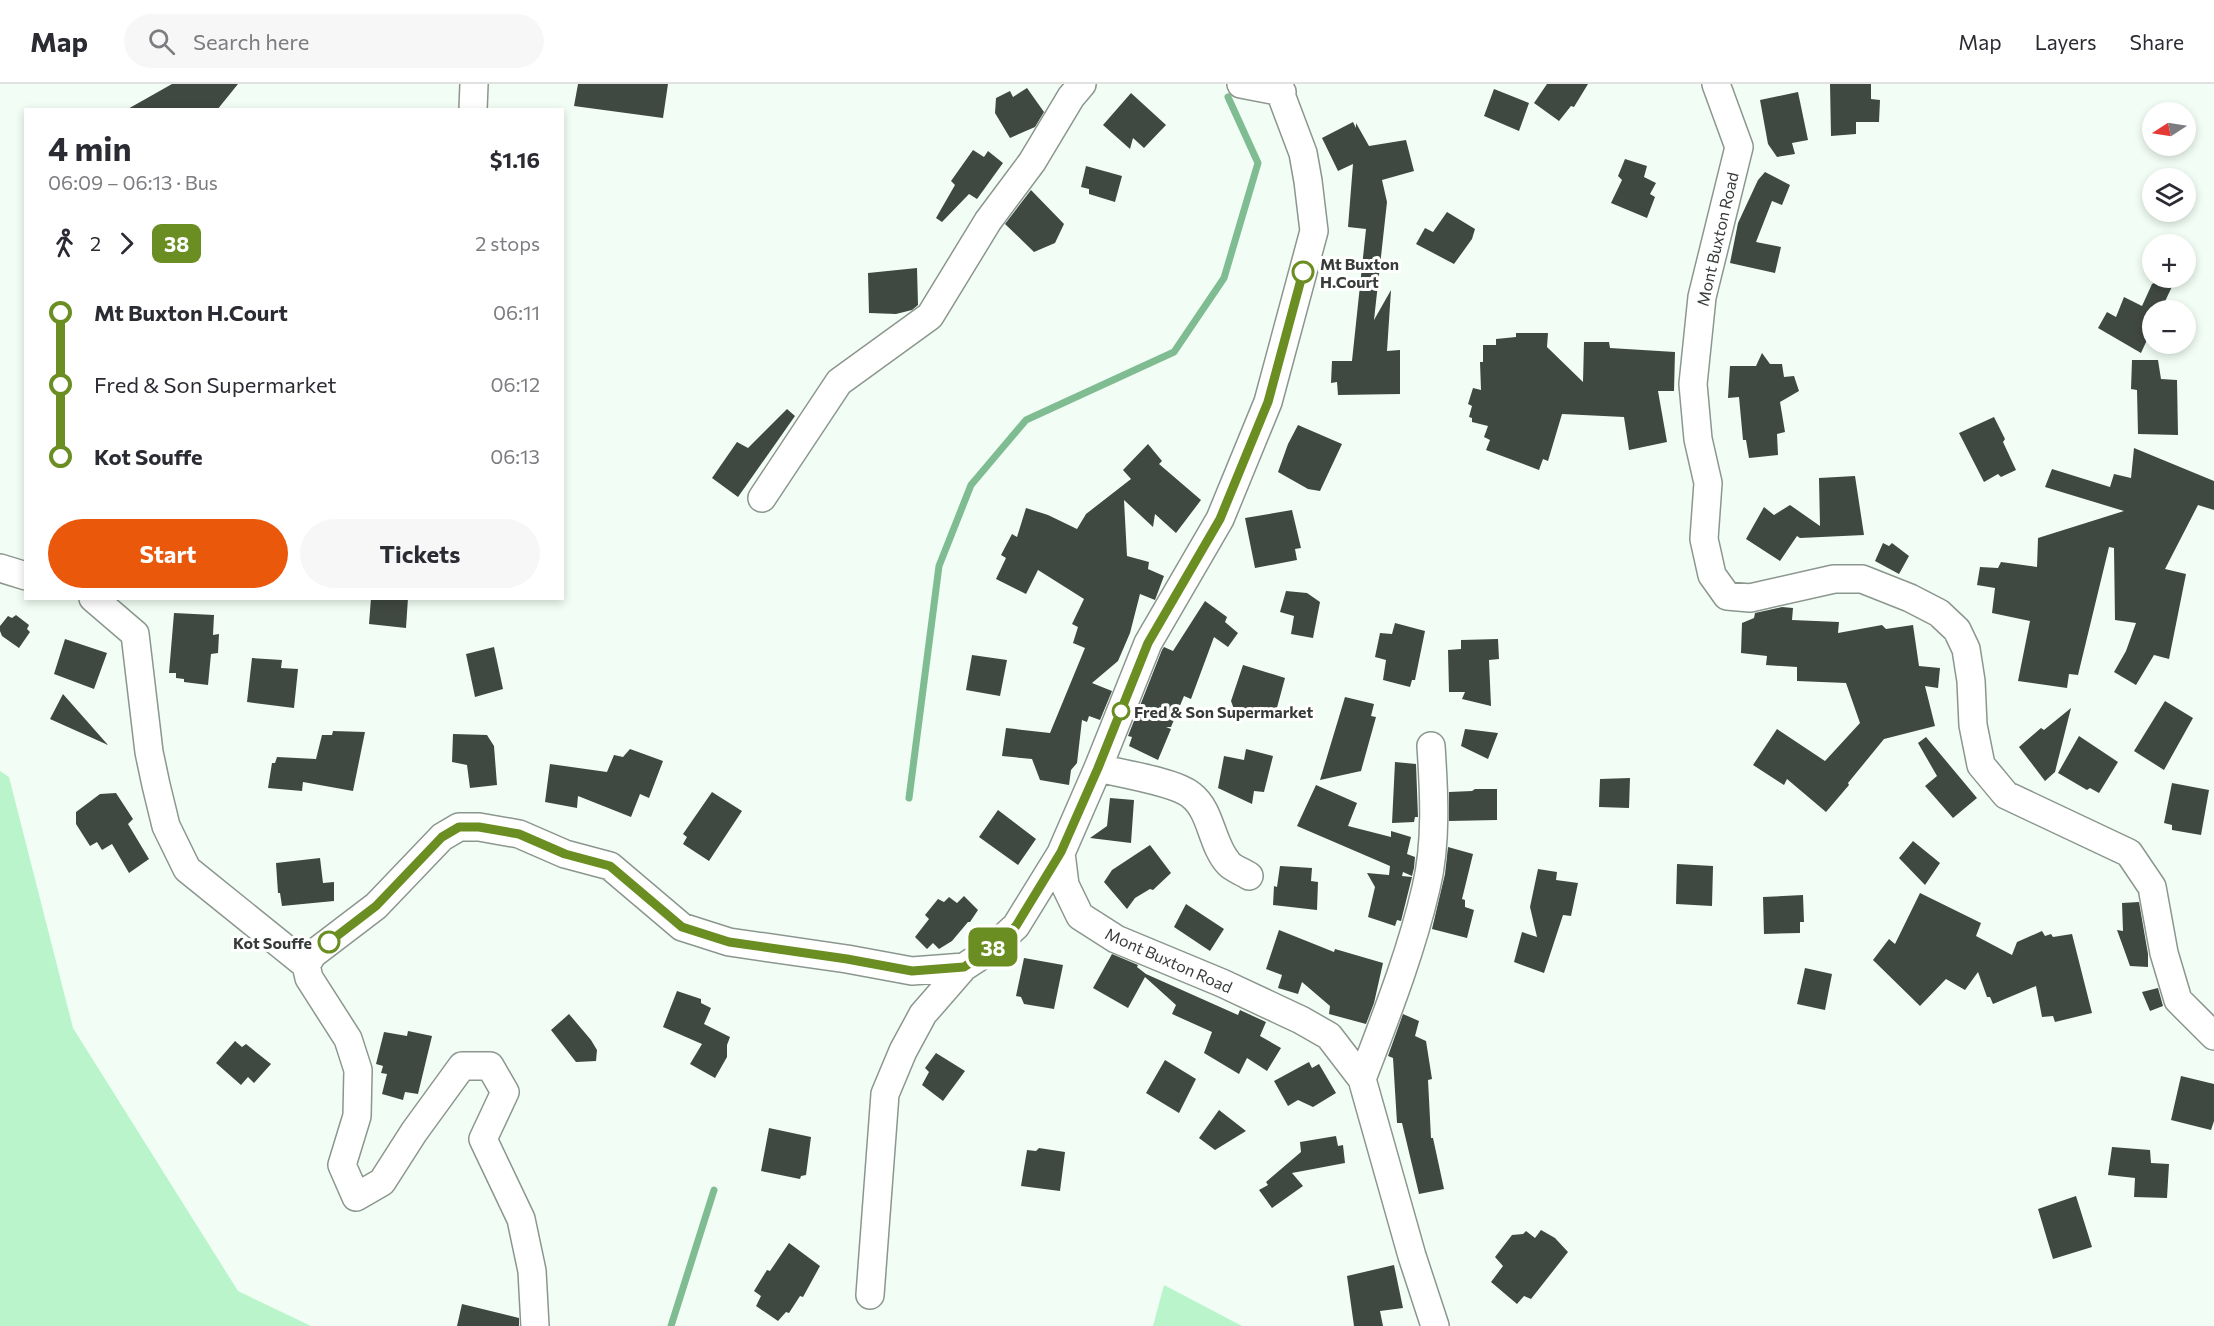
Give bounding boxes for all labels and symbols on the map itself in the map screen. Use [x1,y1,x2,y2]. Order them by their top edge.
north arrow [2142,102,2196,156]
street label: Mont Buxton Road [1692,170,1742,308]
place label: Mt Buxton H.Court [1320,254,1399,291]
marker: Mt Buxton H.Court [1292,261,1314,283]
marker: Fred & Son Supermarket [1112,702,1130,720]
place label: Fred & Son Supermarket [1134,702,1313,721]
street label: Mont Buxton Road [1103,923,1235,997]
line badge: 38 [966,928,1020,966]
marker: Kot Souffe [318,931,340,953]
place label: Kot Souffe [233,933,312,952]

